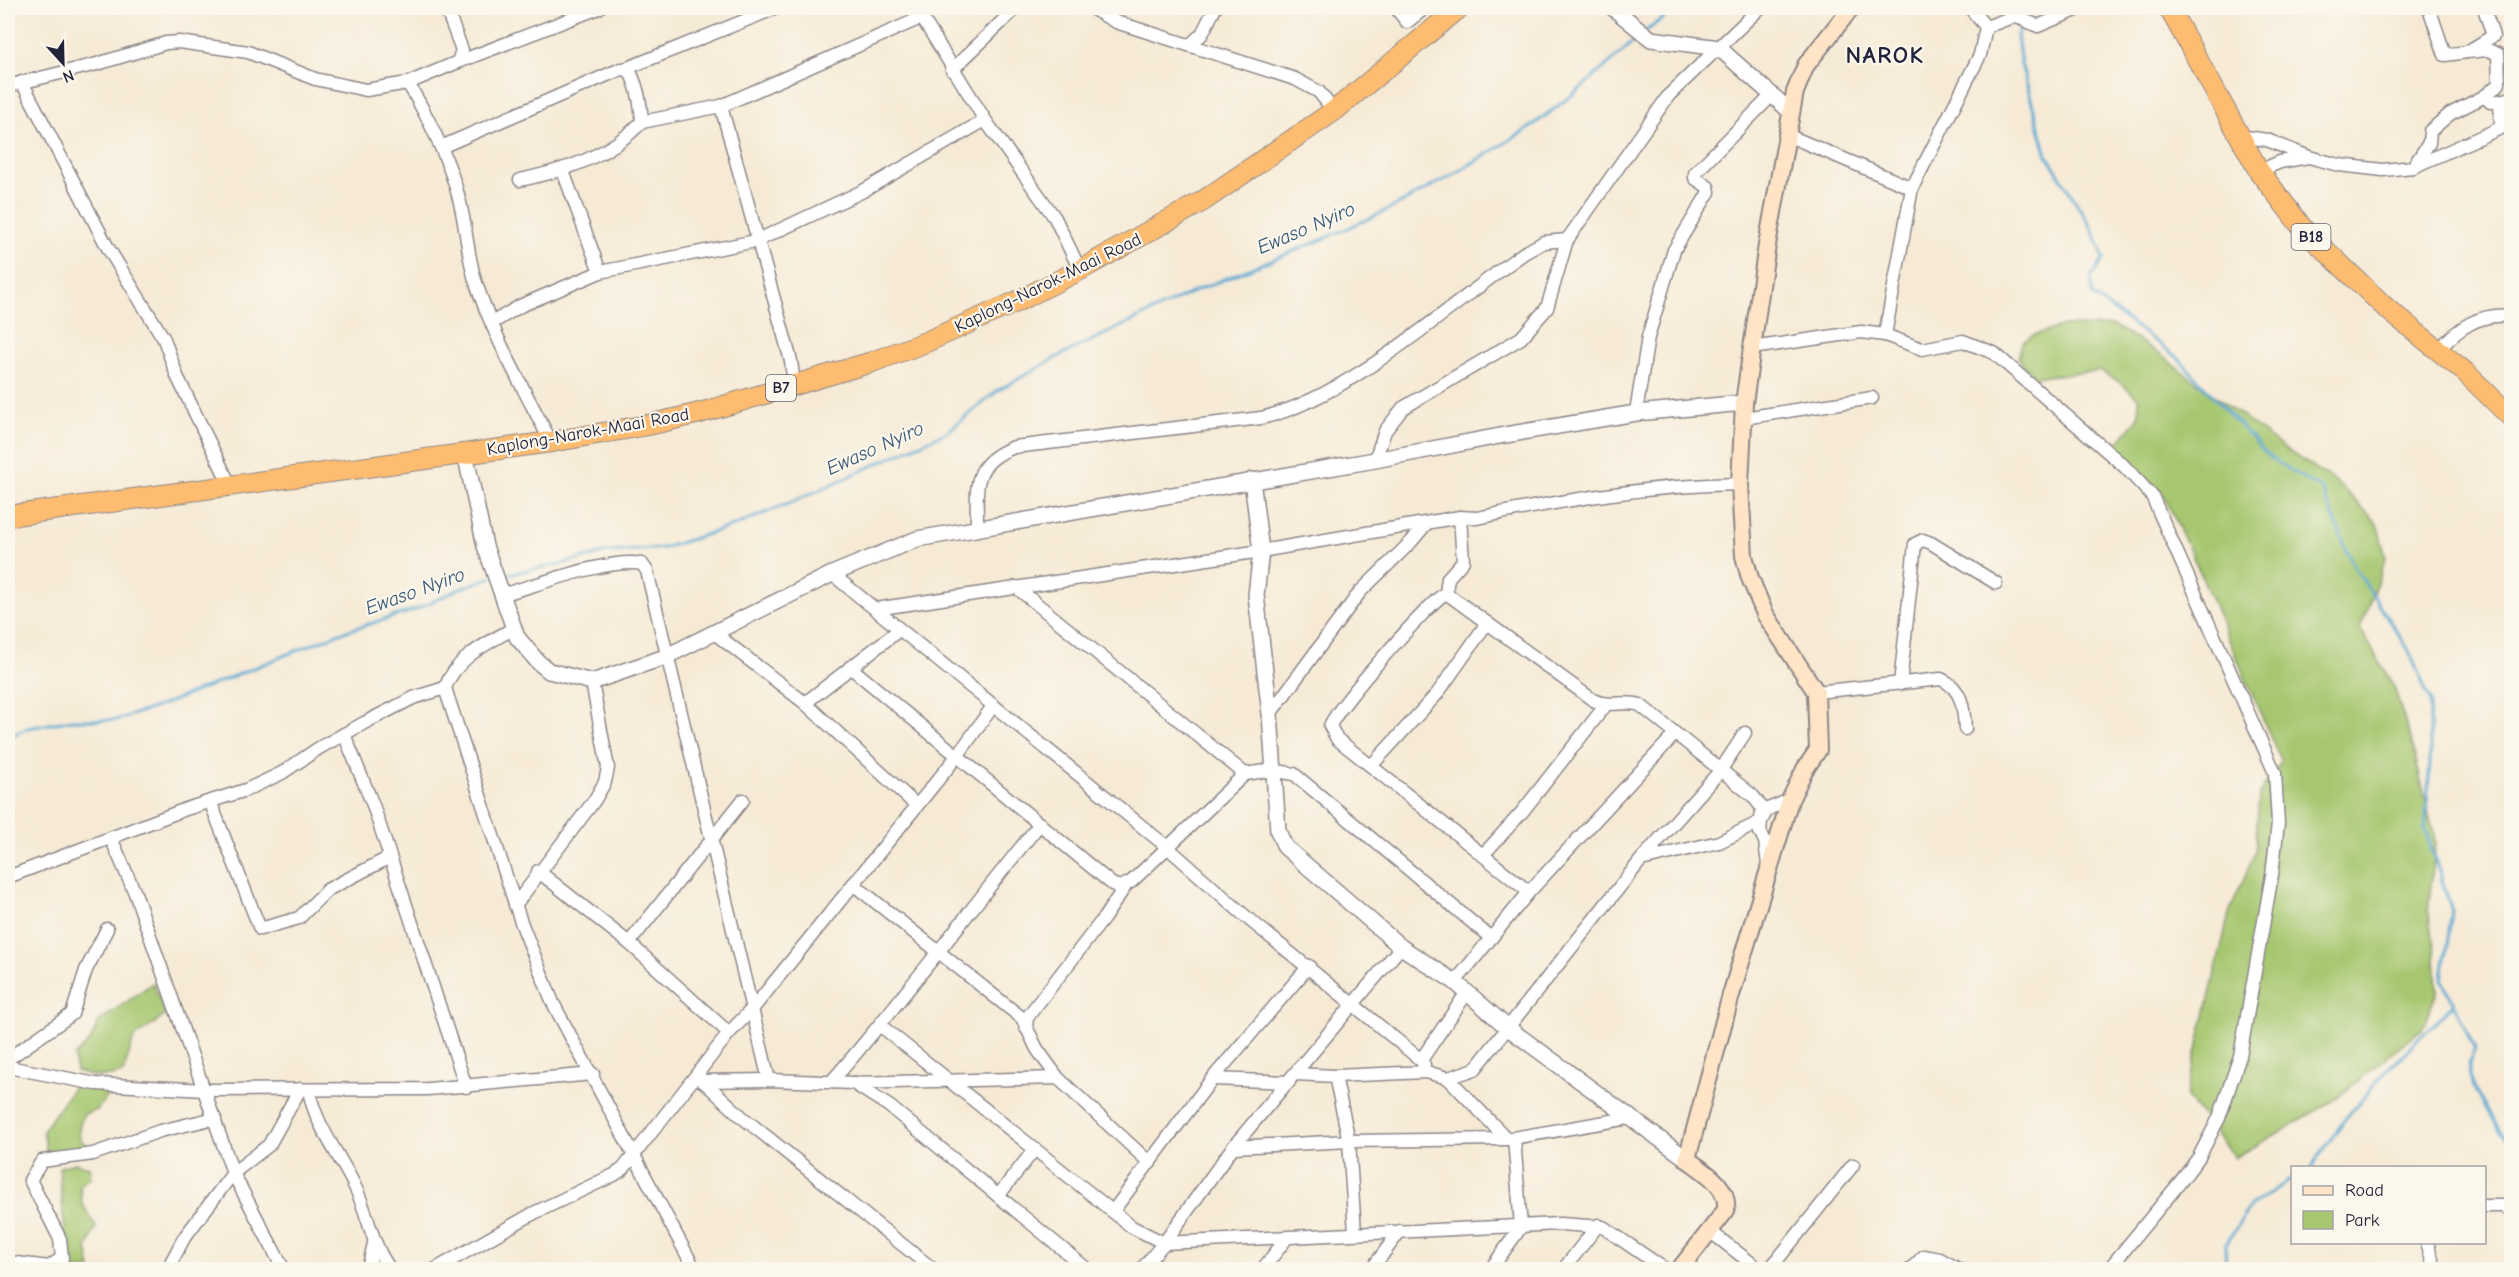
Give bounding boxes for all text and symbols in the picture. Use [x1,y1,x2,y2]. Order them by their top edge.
north arrow [33,33,93,93]
district label: NAROK [1845,41,1925,69]
text: N [60,66,76,86]
water label: Ewaso Nyiro [1253,197,1359,259]
road number: B18 [2292,224,2330,250]
street label: Kaplong-Narok-Maai Road [951,229,1145,337]
road number: B7 [766,375,796,401]
street label: Kaplong-Narok-Maai Road [485,404,691,460]
water label: Ewaso Nyiro [823,416,927,480]
water label: Ewaso Nyiro [362,562,468,620]
legend [2291,1166,2486,1244]
text: Road [2345,1180,2384,1201]
text: Park [2345,1210,2380,1231]

